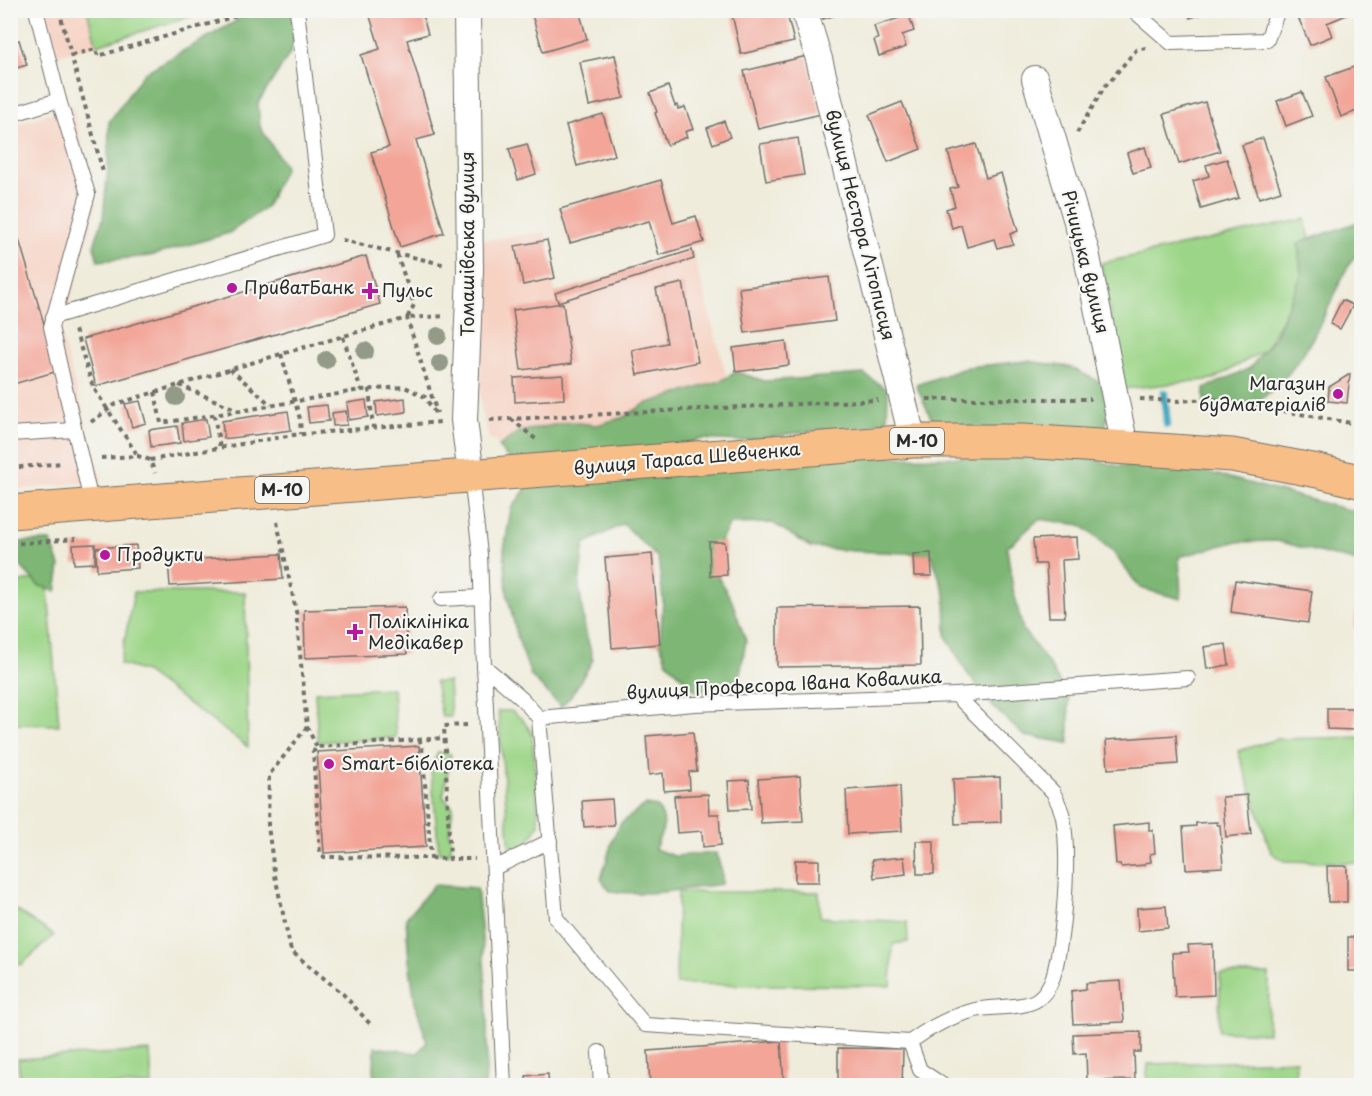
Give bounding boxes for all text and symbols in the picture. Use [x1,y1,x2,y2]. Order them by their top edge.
street label: вулиця Нестора Літописця [820,106,903,343]
street label: Томашівська вулиця [453,151,480,337]
street label: Річицька вулиця [1056,187,1117,336]
place label: ПриватБанк [244,273,354,300]
place label: Пульс [382,276,433,303]
marker: ПриватБанк [225,281,239,295]
marker: Пульс [363,284,377,298]
place label: Магазин будматеріалів [1199,369,1326,417]
marker: Магазин будматеріалів [1331,387,1345,401]
road number: М-10 [890,428,944,454]
street label: вулиця Тараса Шевченка [572,434,802,481]
road number: М-10 [255,477,309,503]
place label: Продукти [117,540,203,567]
marker: Продукти [98,548,112,562]
place label: Поліклініка Медікавер [368,607,470,655]
marker: Поліклініка Медікавер [346,623,364,641]
street label: вулиця Професора Івана Ковалика [626,662,943,705]
place label: Smart-бібліотека [341,749,495,776]
marker: Smart-бібліотека [322,757,336,771]

